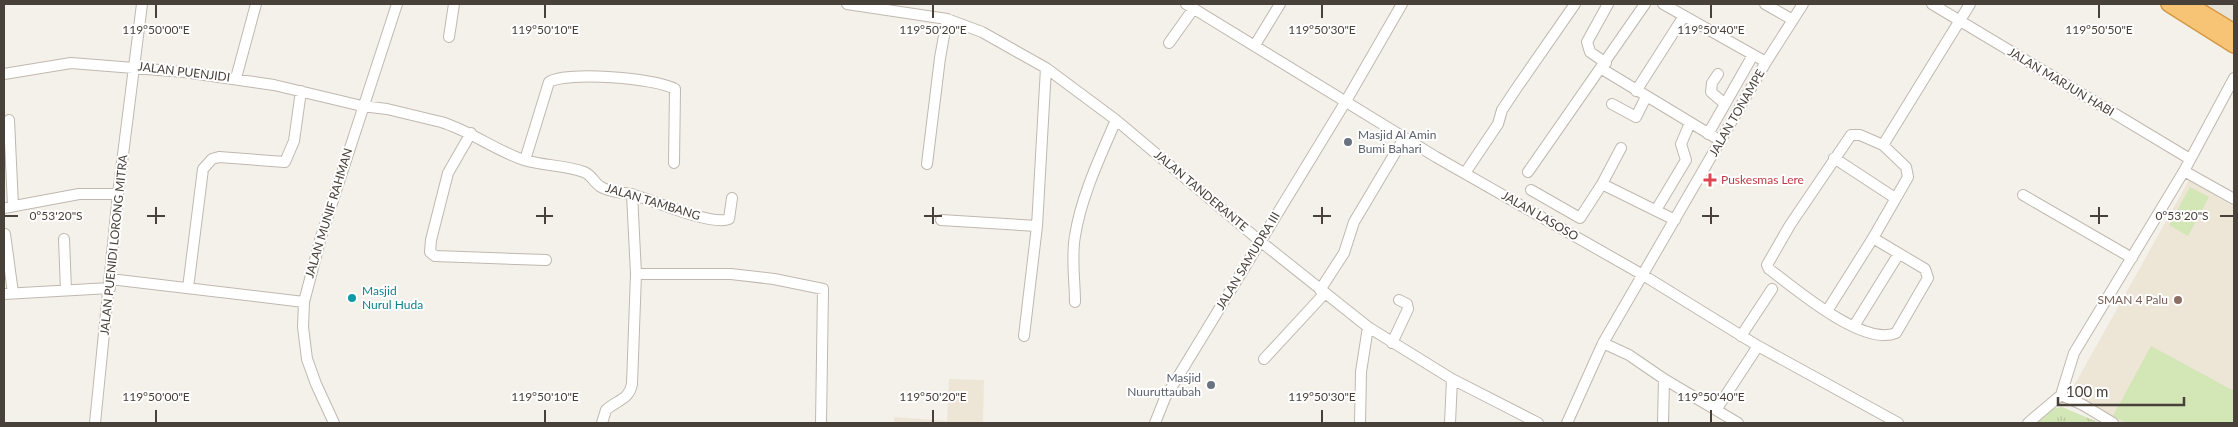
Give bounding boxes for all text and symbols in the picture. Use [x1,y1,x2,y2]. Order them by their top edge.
text: 119°50'00"E [122,22,190,37]
text: 119°50'10"E [511,22,579,37]
text: 119°50'20"E [899,22,967,37]
text: 119°50'30"E [1288,22,1356,37]
text: 119°50'40"E [1677,22,1745,37]
text: 119°50'50"E [2065,22,2133,37]
street label: JALAN MARJUN HABI [2006,44,2117,119]
street label: JALAN PUENJIDI [137,58,231,85]
street label: JALAN TONAMPE [1706,66,1768,159]
place label: Masjid Al Amin Bumi Bahari [1358,127,1436,156]
marker: Masjid Al Amin Bumi Bahari [1342,136,1354,148]
street label: JALAN MUNIF RAHMAN [302,146,355,280]
street label: JALAN TANDERANTE [1151,147,1251,234]
street label: JALAN PUENIDI LORONG MITRA [97,153,131,336]
place label: Puskesmas Lere [1721,172,1804,187]
marker: Puskesmas Lere [1703,173,1717,187]
street label: JALAN TAMBANG [604,180,703,223]
street label: JALAN LASOSO [1499,188,1582,244]
text: 0°53'20"S [29,208,83,223]
text: 0°53'20"S [2155,208,2209,223]
street label: JALAN SAMUDRA III [1212,209,1283,312]
place label: Masjid Nurul Huda [362,283,423,312]
marker: Masjid Nurul Huda [346,292,358,304]
place label: SMAN 4 Palu [2097,292,2168,307]
marker: SMAN 4 Palu [2172,294,2184,306]
place label: Masjid Nuuruttaubah [1127,370,1201,399]
scale bar [2058,374,2184,406]
marker: Masjid Nuuruttaubah [1205,379,1217,391]
text: 100 m [2066,382,2108,400]
text: 119°50'00"E [122,389,190,404]
text: 119°50'10"E [511,389,579,404]
text: 119°50'20"E [899,389,967,404]
text: 119°50'30"E [1288,389,1356,404]
text: 119°50'40"E [1677,389,1745,404]

